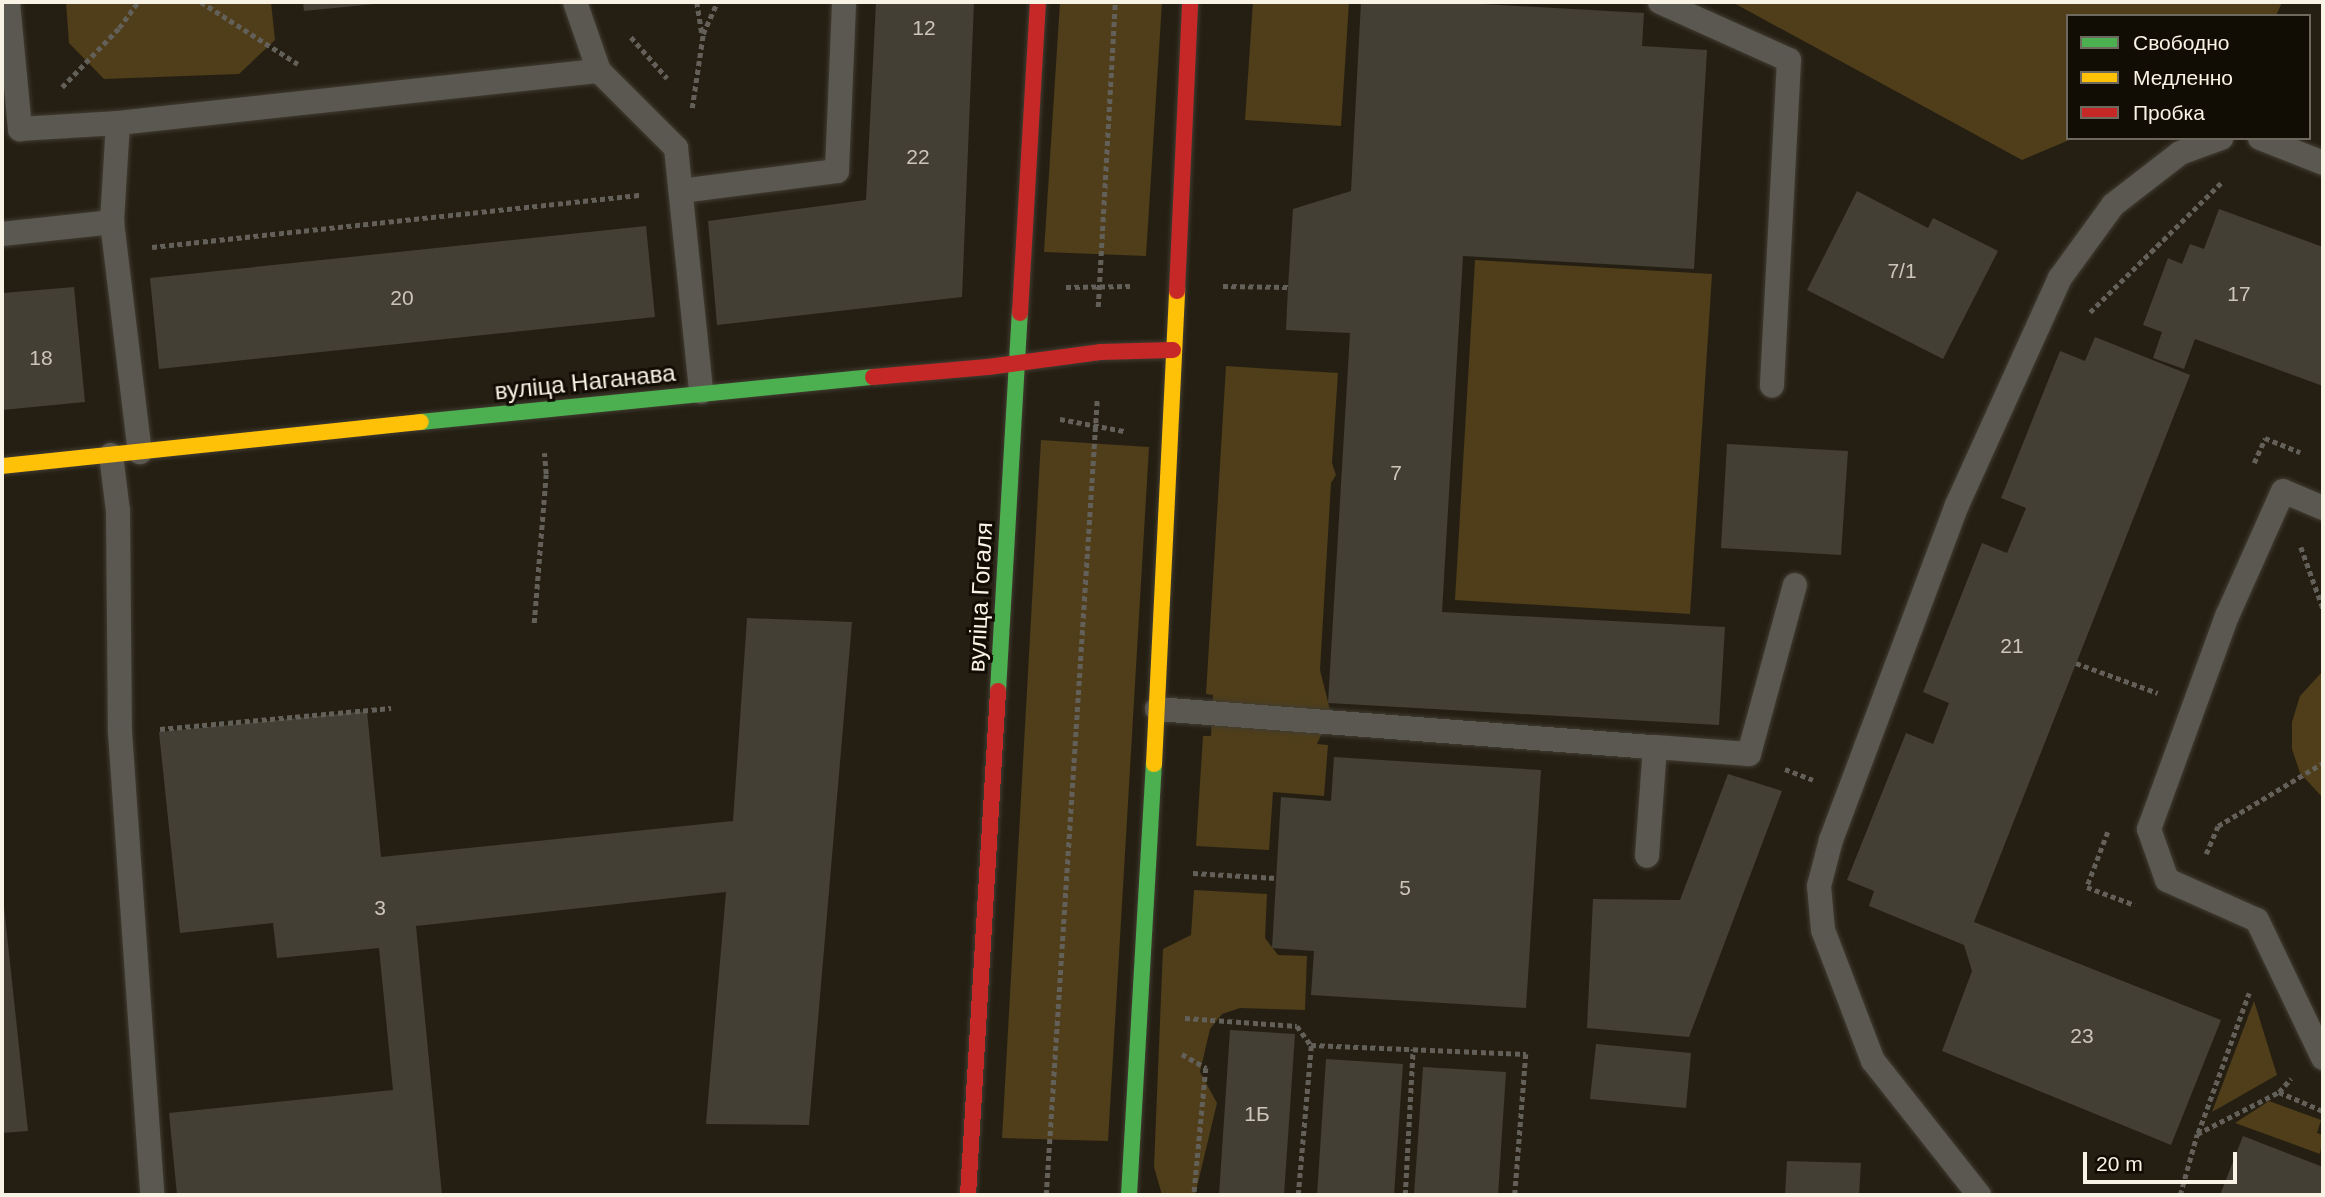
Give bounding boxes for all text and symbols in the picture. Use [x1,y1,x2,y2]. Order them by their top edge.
legend [2066,14,2311,140]
house number: 12 [912,15,936,41]
text: Свободно [2133,31,2230,54]
text: Медленно [2133,66,2233,89]
text: Пробка [2133,101,2205,124]
house number: 22 [906,144,930,170]
house number: 7/1 [1887,258,1917,284]
house number: 17 [2227,281,2251,307]
house number: 20 [390,285,414,311]
house number: 18 [29,345,53,371]
street label: вуліца Наганава [493,358,677,406]
house number: 7 [1390,460,1402,486]
street label: вуліца Гогаля [962,521,998,673]
house number: 21 [2000,633,2024,659]
house number: 5 [1399,875,1411,901]
house number: 3 [374,895,386,921]
house number: 23 [2070,1023,2094,1049]
house number: 1Б [1244,1101,1270,1127]
scale bar [2087,1138,2241,1182]
text: 20 m [2096,1152,2143,1175]

